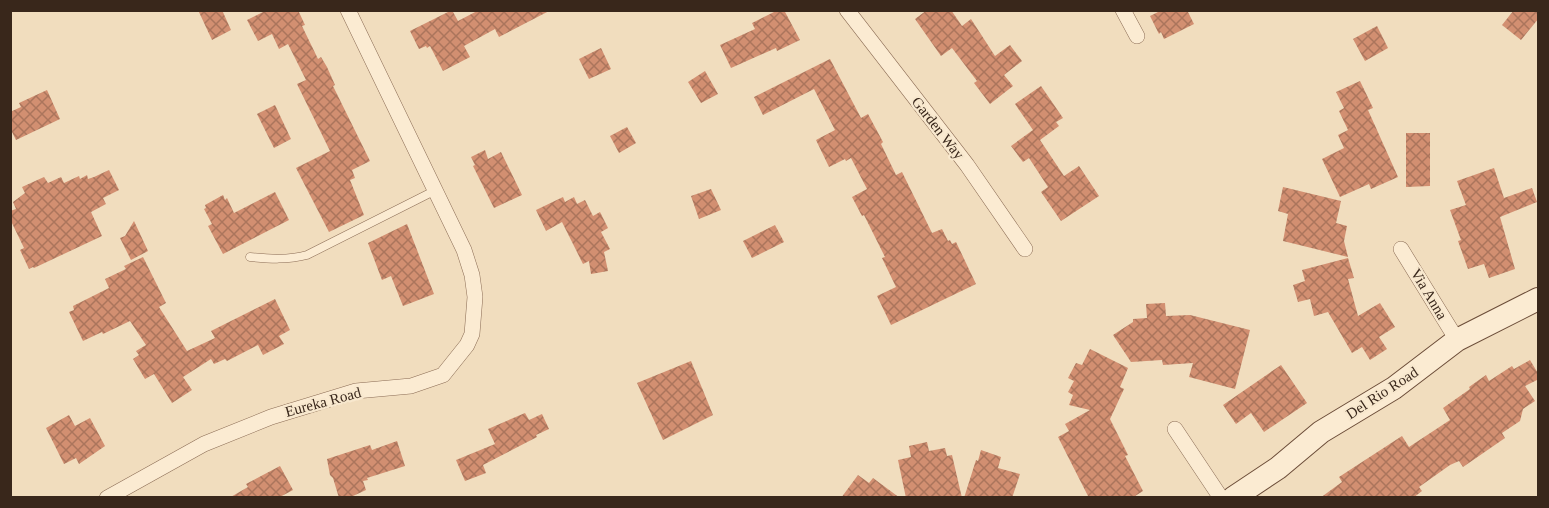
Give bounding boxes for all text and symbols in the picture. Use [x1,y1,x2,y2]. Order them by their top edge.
street label: Garden Way [909,94,968,163]
street label: Via Anna [1408,266,1450,322]
street label: Del Rio Road [1343,364,1421,422]
street label: Eureka Road [283,384,363,420]

